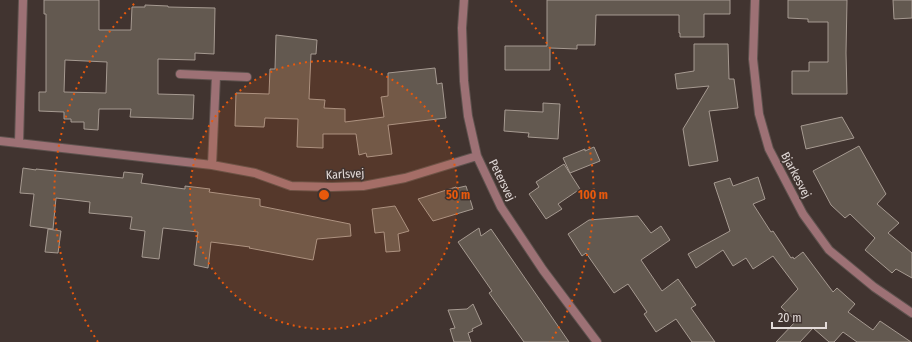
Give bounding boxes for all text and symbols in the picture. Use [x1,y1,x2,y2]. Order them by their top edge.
street label: Bjarkesvej [778,150,814,200]
street label: Petersvej [486,157,518,203]
street label: Karlsvej [325,166,365,182]
centre of rings [317,188,331,202]
text: 50 m [446,188,470,202]
text: 100 m [578,188,608,202]
scale bar [772,304,826,330]
text: 20 m [778,311,802,325]

